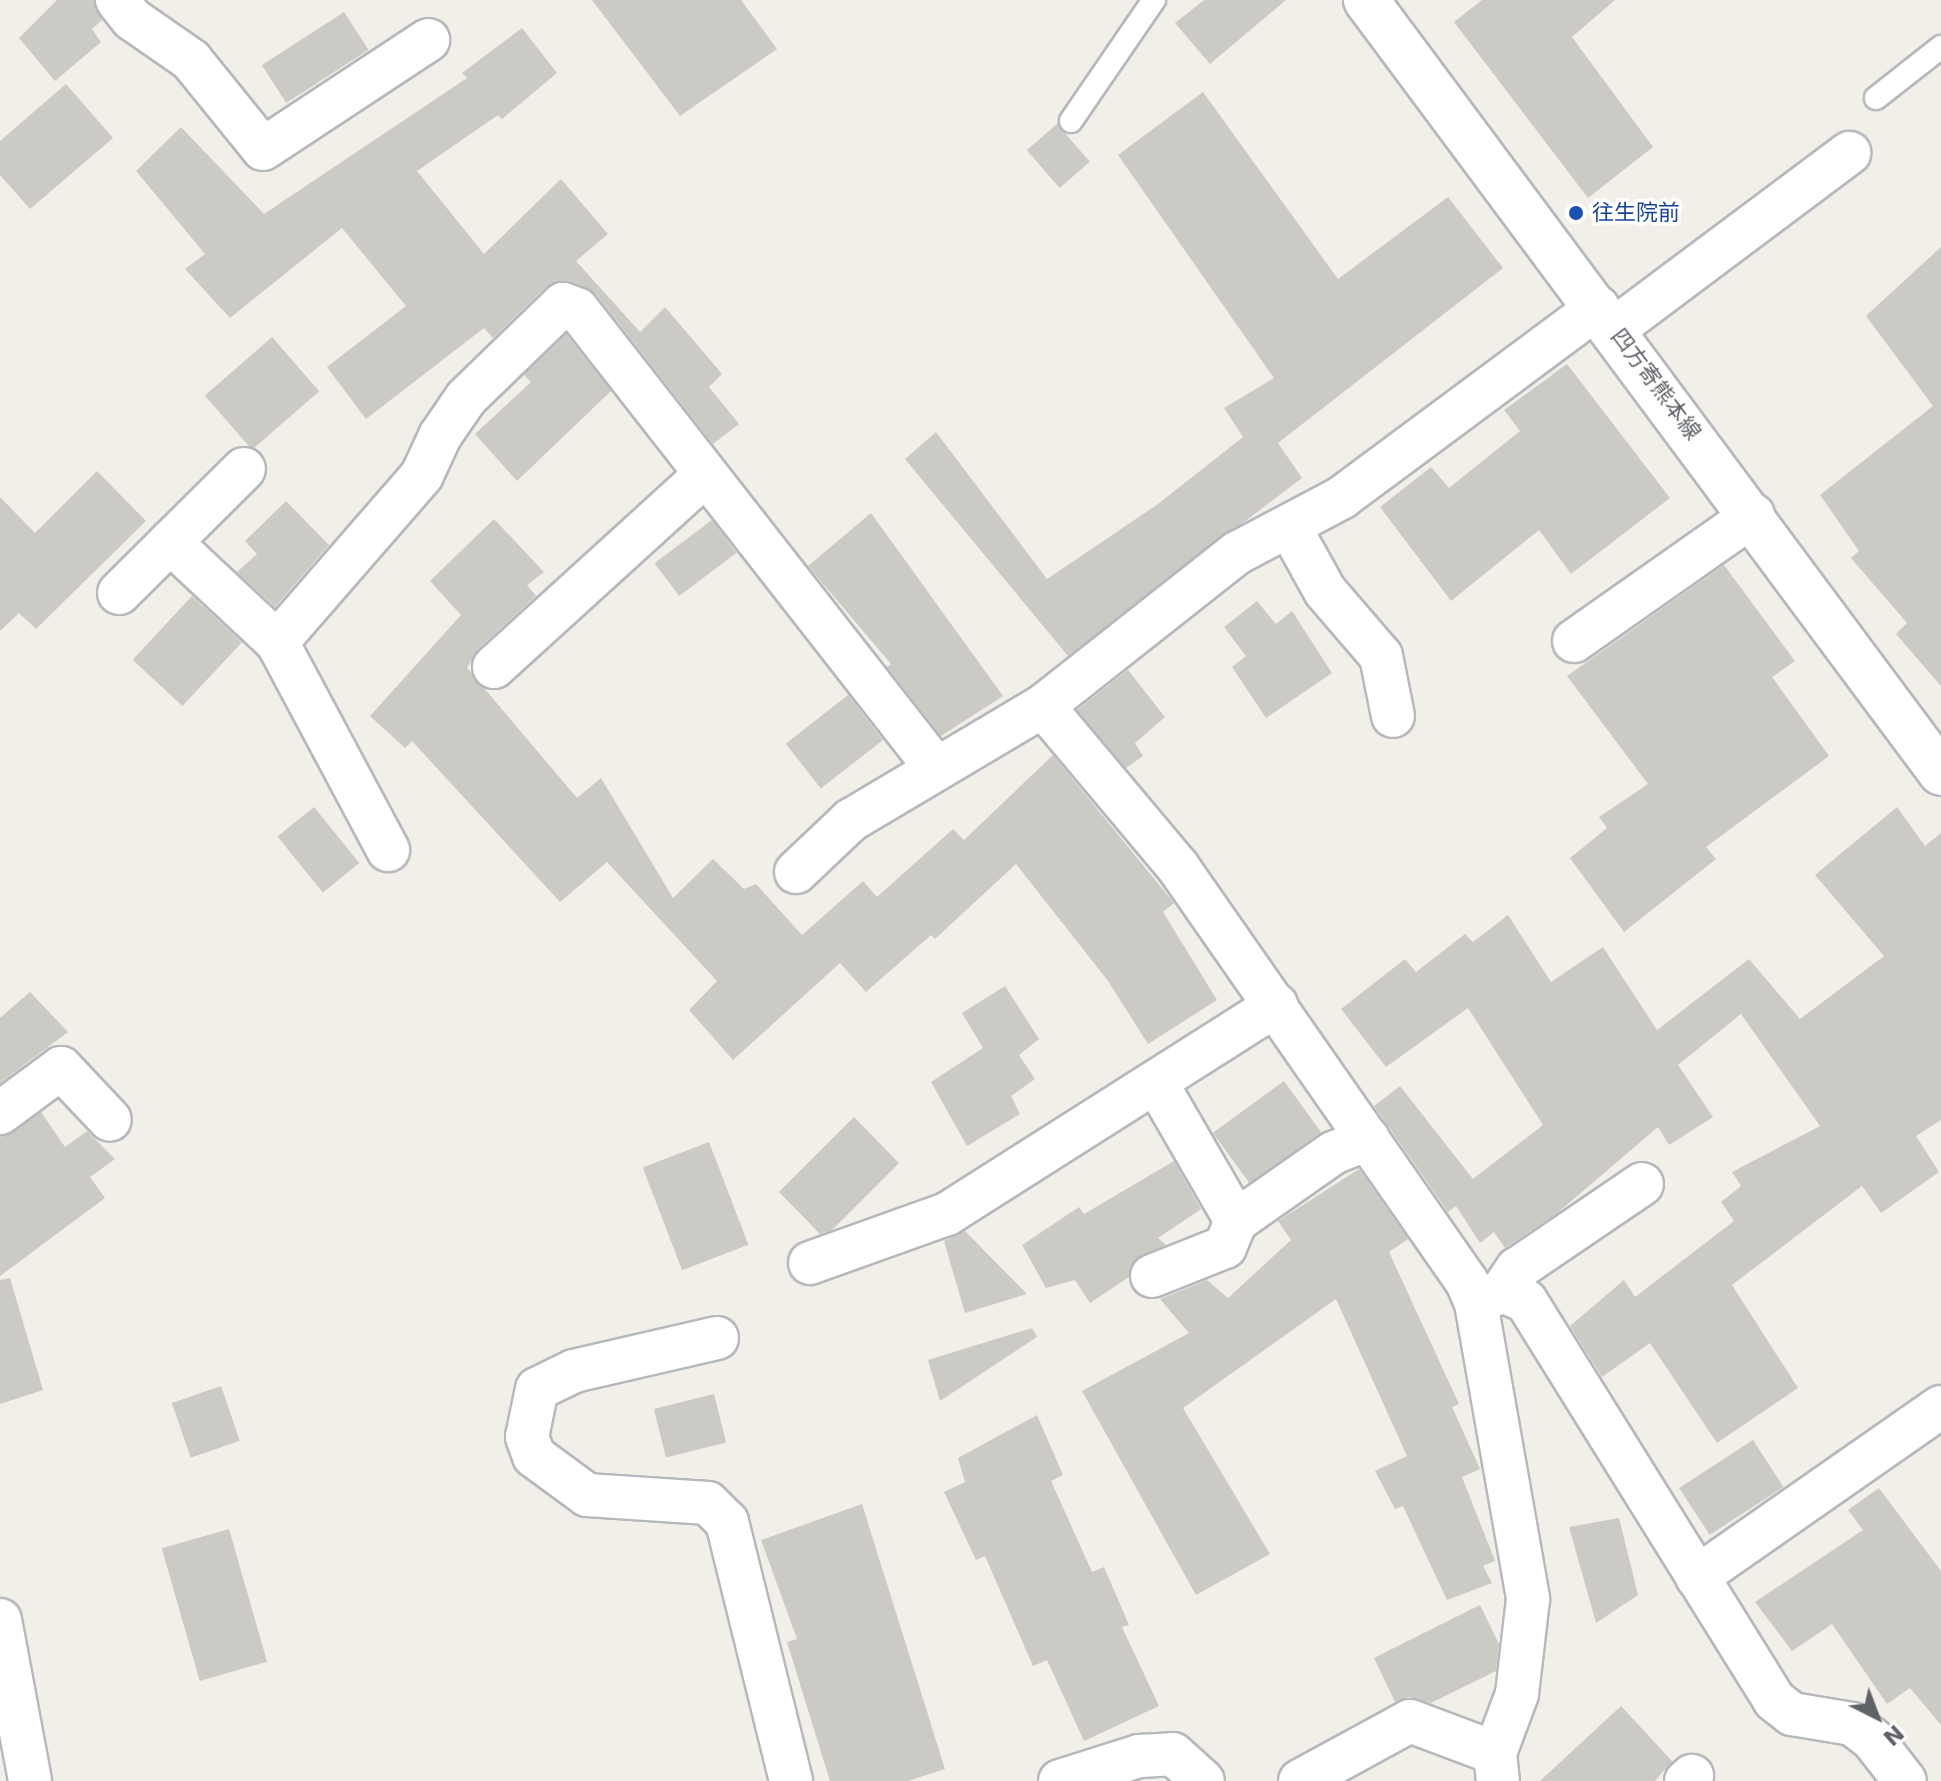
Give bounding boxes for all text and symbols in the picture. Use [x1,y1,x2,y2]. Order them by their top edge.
place label: 往生院前 [1592,200,1680,226]
marker: 往生院前 [1567,204,1585,222]
street label: 四方寄熊本線 [1606,323,1706,445]
north arrow [1837,1677,1917,1757]
text: N [1878,1720,1909,1751]

